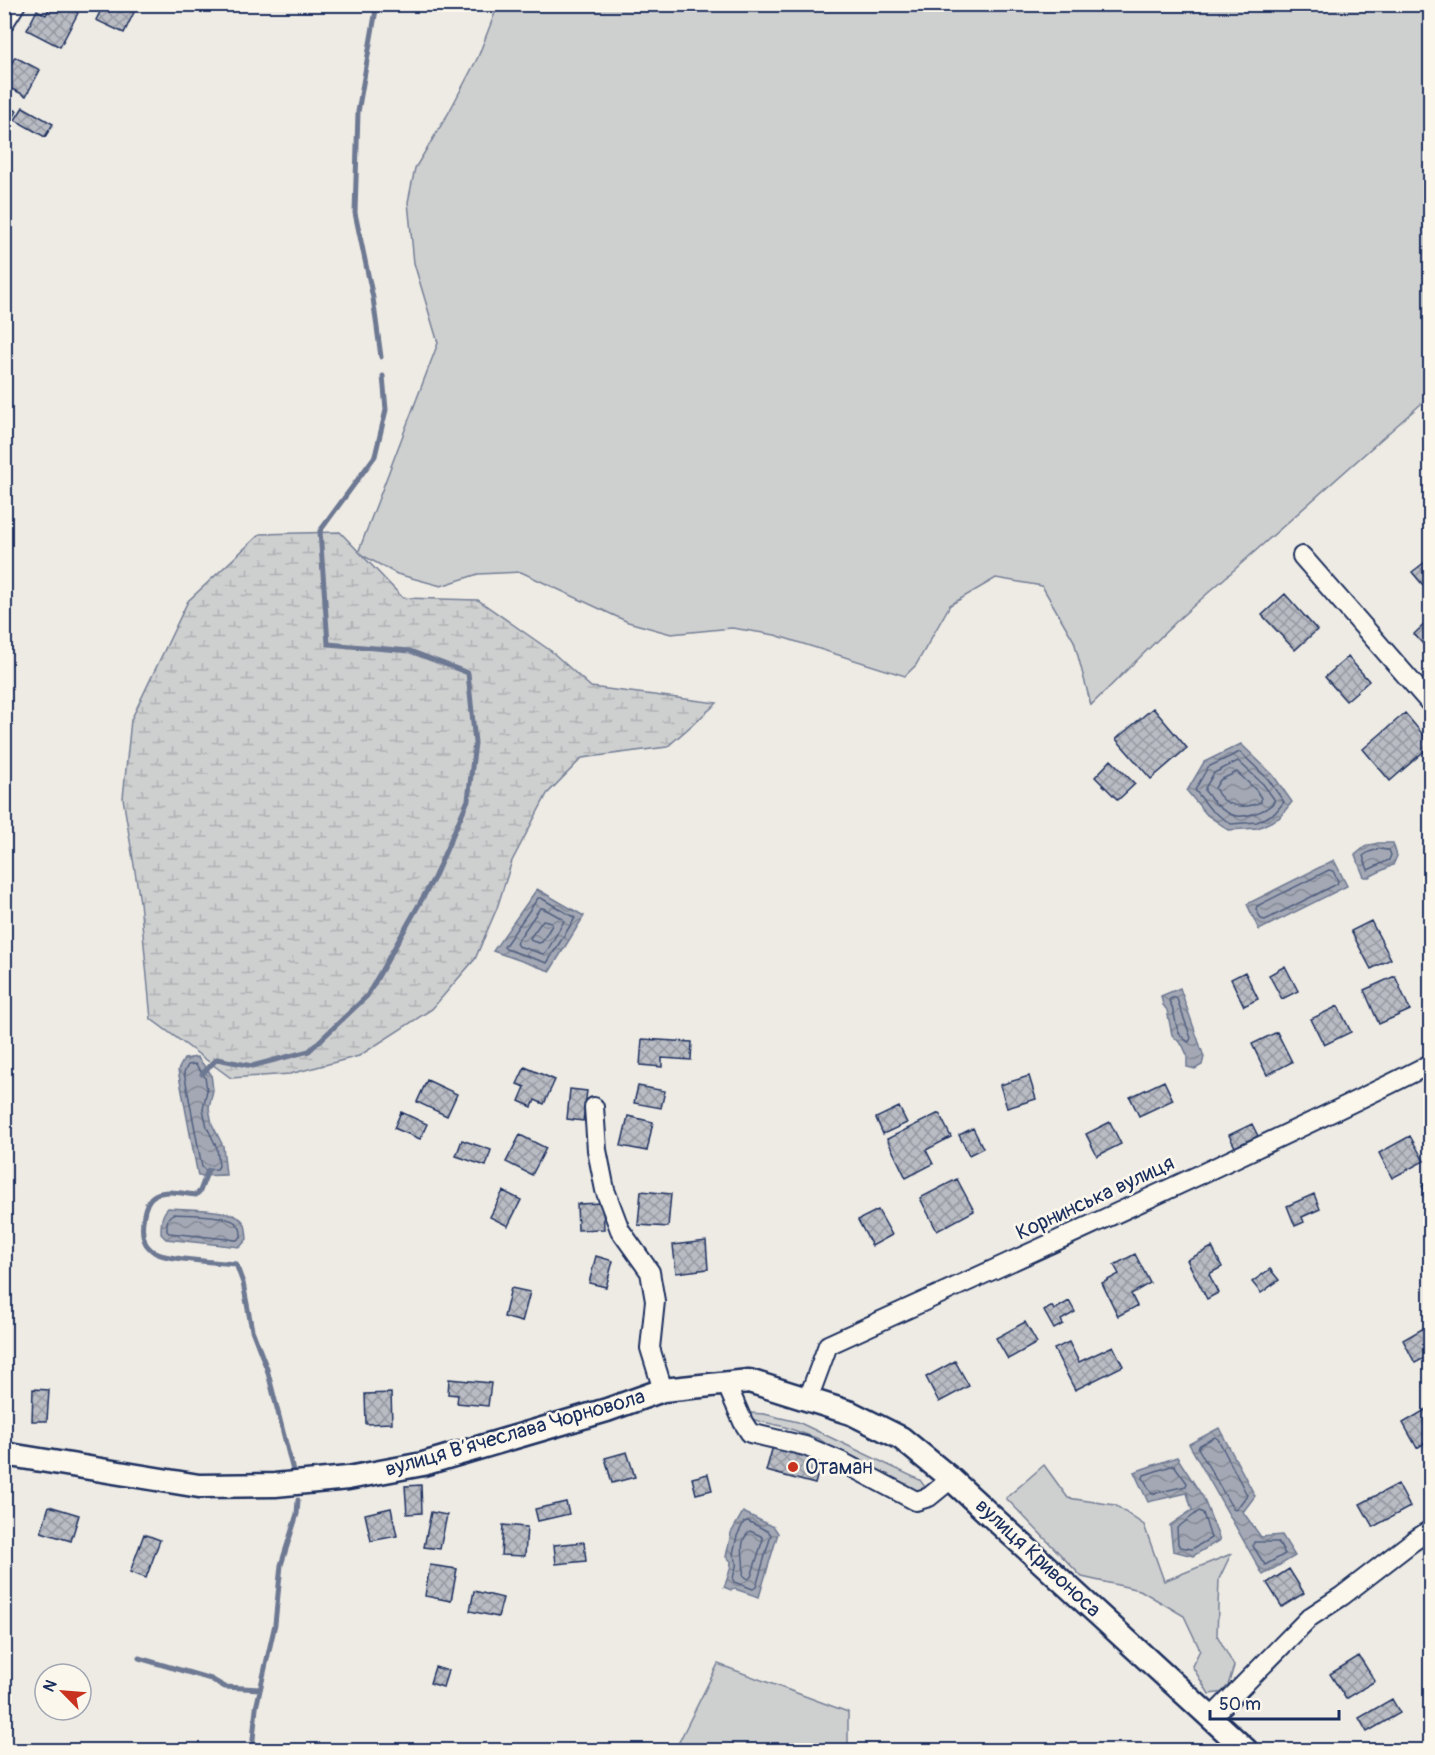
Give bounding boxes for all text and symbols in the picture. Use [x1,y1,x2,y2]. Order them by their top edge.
street label: Корнинська вулиця [1011,1149,1179,1247]
street label: вулиця Вʼячеслава Чорновола [382,1383,648,1483]
place label: Отаман [805,1454,873,1481]
marker: Отаман [786,1460,800,1474]
street label: вулиця Кривоноса [969,1493,1107,1623]
north arrow [33,1662,93,1722]
text: N [39,1677,62,1695]
scale bar [1210,1683,1339,1721]
text: 50 m [1219,1693,1261,1716]

